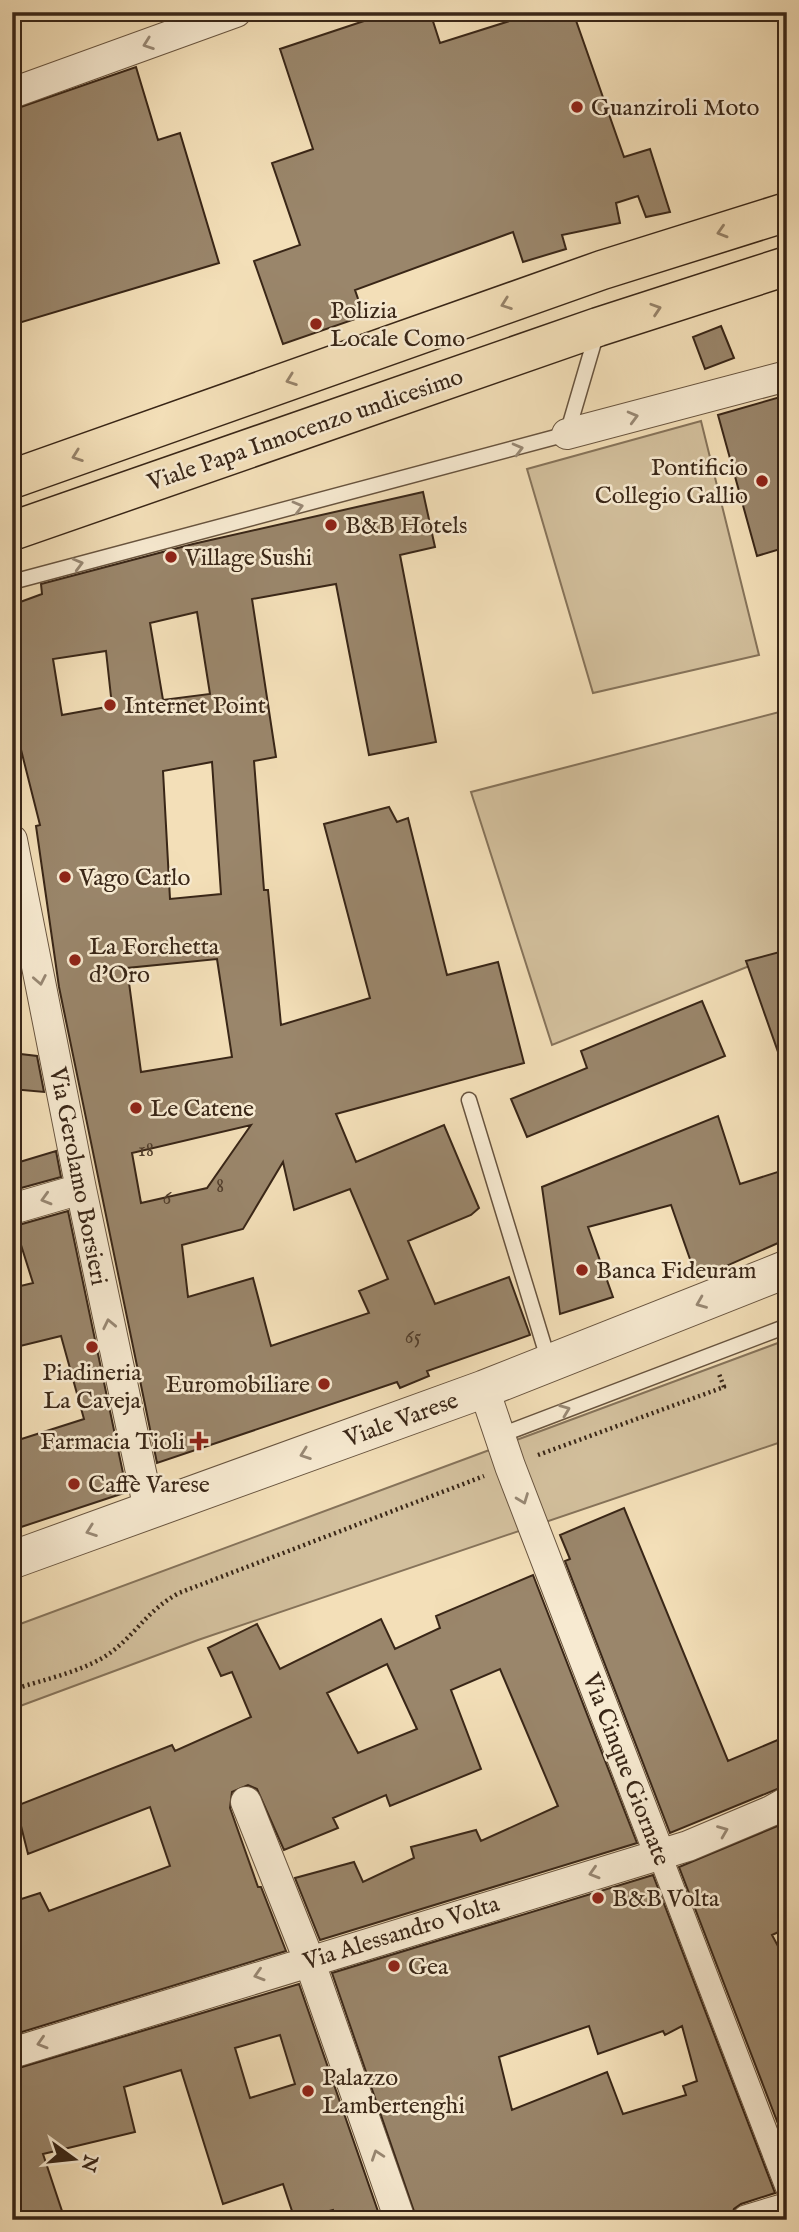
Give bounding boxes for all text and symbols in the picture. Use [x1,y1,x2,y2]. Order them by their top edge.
one-way arrow [143,35,155,49]
place label: Guanziroli Moto [591,93,760,124]
marker: Guanziroli Moto [569,99,585,115]
one-way arrow [716,224,728,238]
place label: Polizia Locale Como [330,296,465,355]
one-way arrow [500,296,512,310]
one-way arrow [649,302,661,317]
marker: Polizia Locale Como [308,316,324,332]
street label: Viale Papa Innocenzo undicesimo [143,362,468,499]
one-way arrow [286,372,298,386]
one-way arrow [627,411,639,425]
one-way arrow [512,443,524,457]
one-way arrow [72,448,84,462]
place label: Pontificio Collegio Gallio [595,453,748,512]
marker: Pontificio Collegio Gallio [754,473,770,489]
one-way arrow [292,500,304,515]
place label: B&B Hotels [345,511,467,542]
marker: B&B Hotels [323,517,339,533]
place label: Village Sushi [184,543,312,574]
marker: Village Sushi [163,549,179,565]
one-way arrow [72,558,84,572]
place label: Internet Point [124,691,266,722]
marker: Internet Point [102,697,118,713]
place label: Vago Carlo [78,863,190,894]
marker: Vago Carlo [57,869,73,885]
place label: La Forchetta d'Oro [89,932,220,991]
marker: La Forchetta d'Oro [67,952,83,968]
one-way arrow [31,974,46,986]
street label: Via Gerolamo Borsieri [41,1064,114,1288]
place label: Le Catene [150,1094,254,1125]
marker: Le Catene [128,1100,144,1116]
house number: 18 [138,1137,154,1164]
house number: 8 [216,1173,224,1200]
house number: 6 [163,1185,173,1212]
one-way arrow [41,1191,53,1205]
place label: Banca Fideuram [596,1256,756,1287]
marker: Banca Fideuram [574,1262,590,1278]
one-way arrow [695,1295,707,1309]
one-way arrow [103,1318,118,1330]
house number: 65 [405,1324,422,1351]
marker: Piadineria La Caveja [84,1339,100,1355]
place label: Piadineria La Caveja [42,1358,142,1417]
place label: Euromobiliare [165,1370,310,1401]
marker: Euromobiliare [316,1376,332,1392]
street label: Viale Varese [339,1385,463,1456]
one-way arrow [558,1405,570,1419]
place label: Farmacia Tioli [40,1427,185,1458]
marker: Farmacia Tioli [191,1433,207,1449]
one-way arrow [299,1446,311,1460]
place label: Caffè Varese [88,1470,210,1501]
marker: Caffè Varese [66,1476,82,1492]
one-way arrow [514,1493,528,1505]
one-way arrow [85,1523,97,1537]
street label: Via Cinque Giornate [574,1668,677,1870]
one-way arrow [716,1825,729,1839]
one-way arrow [588,1865,600,1879]
place label: B&B Volta [612,1884,720,1915]
street label: Via Alessandro Volta [299,1889,504,1978]
marker: B&B Volta [590,1890,606,1906]
place label: Gea [408,1952,449,1983]
marker: Gea [386,1958,402,1974]
one-way arrow [253,1967,265,1982]
one-way arrow [36,2035,48,2050]
place label: Palazzo Lambertenghi [322,2063,465,2122]
marker: Palazzo Lambertenghi [300,2083,316,2099]
north arrow [38,2124,108,2194]
one-way arrow [371,2150,385,2162]
text: N [75,2151,102,2174]

